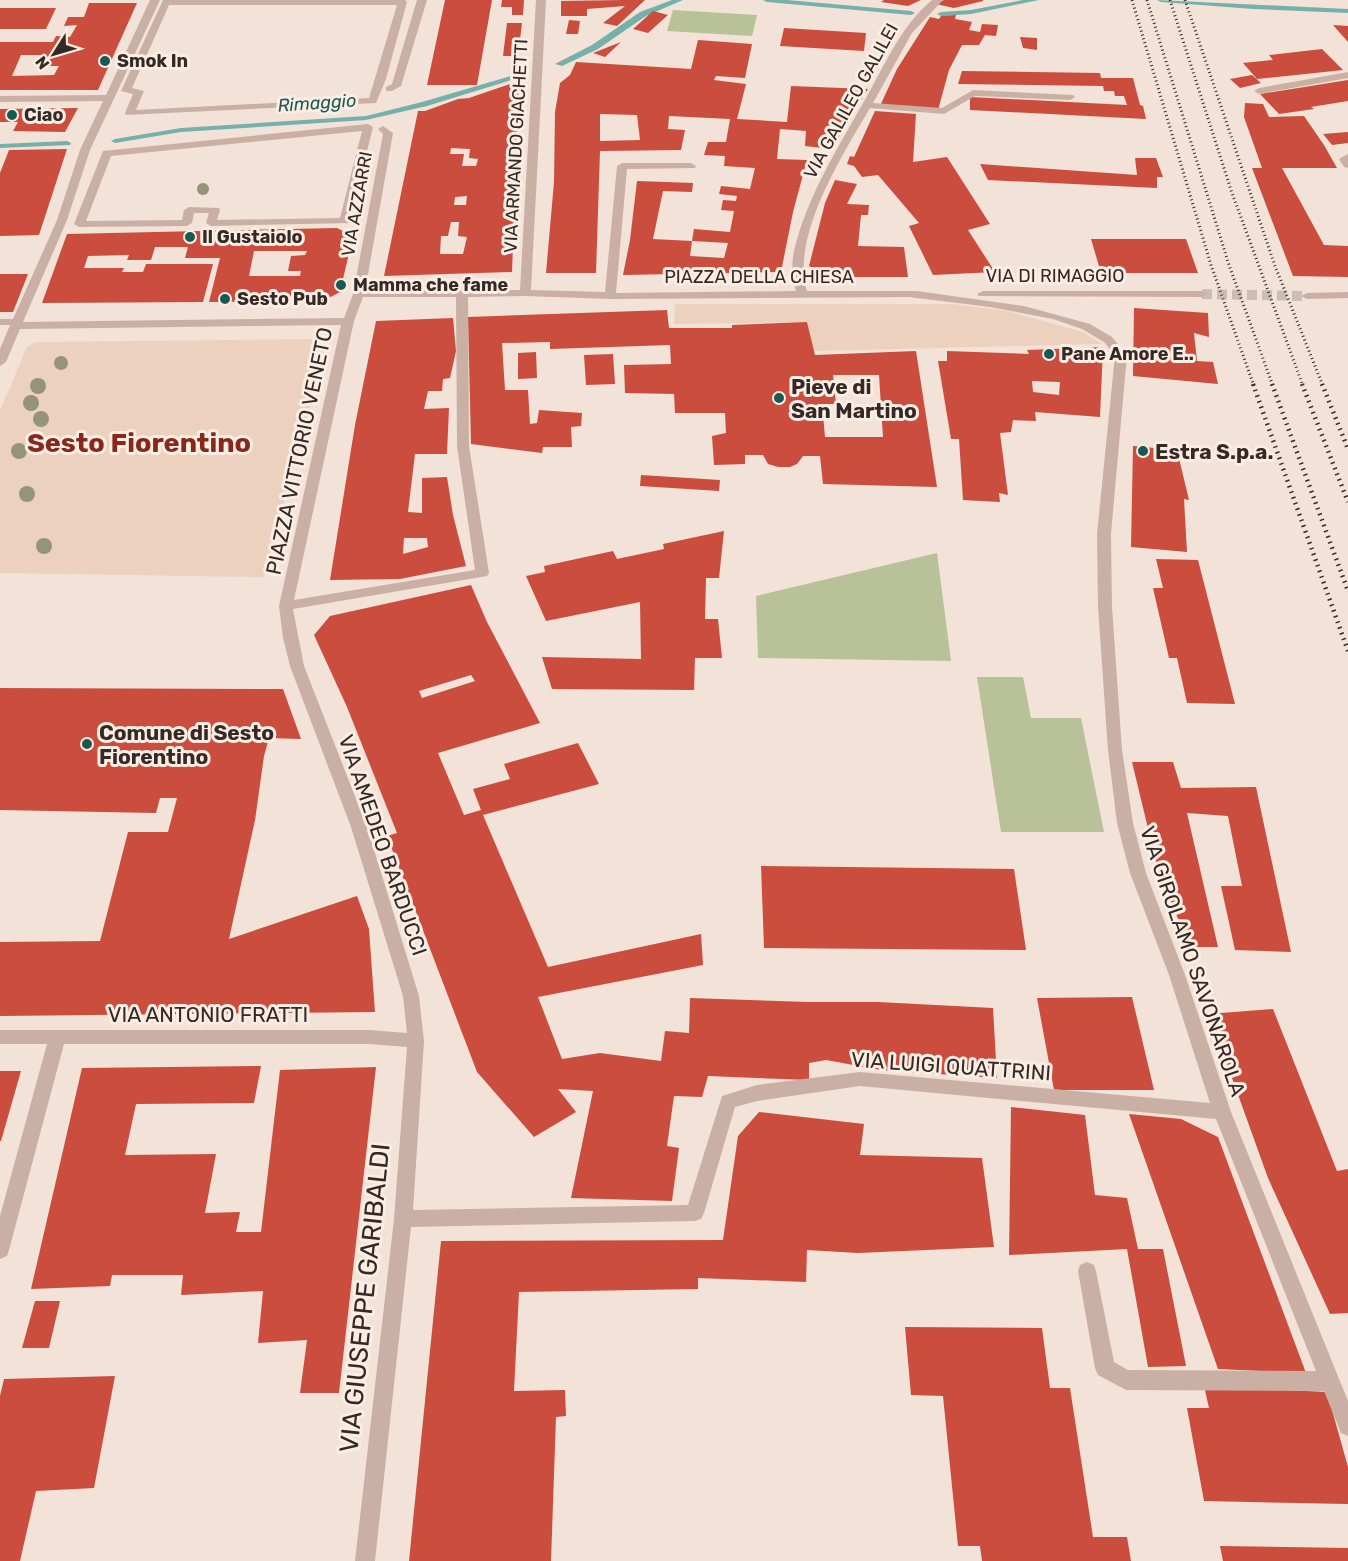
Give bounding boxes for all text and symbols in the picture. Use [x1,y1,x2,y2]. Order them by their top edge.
street label: VIA GALILEO GALILEI [799,19,903,183]
north arrow [24,24,84,84]
street label: VIA ARMANDO GIACHETTI [499,38,533,254]
place label: Smok In [117,50,188,72]
text: N [31,52,53,73]
marker: Smok In [98,54,112,68]
water label: Rimaggio [277,89,357,117]
place label: Ciao [24,104,63,126]
marker: Ciao [5,108,19,122]
street label: VIA AZZARRI [337,150,377,258]
place label: Il Gustaiolo [202,226,303,248]
marker: Il Gustaiolo [183,230,197,244]
street label: VIA DI RIMAGGIO [986,265,1124,287]
street label: PIAZZA DELLA CHIESA [664,266,854,288]
place label: Mamma che fame [353,274,508,296]
marker: Mamma che fame [334,278,348,292]
place label: Sesto Pub [237,288,328,310]
marker: Sesto Pub [218,292,232,306]
street label: PIAZZA VITTORIO VENETO [261,325,337,577]
place label: Pane Amore E.. [1061,343,1194,365]
marker: Pane Amore E.. [1042,347,1056,361]
place label: Pieve di San Martino [791,374,917,423]
marker: Pieve di San Martino [772,391,786,405]
district label: Sesto Fiorentino [27,427,251,459]
place label: Estra S.p.a. [1155,439,1273,464]
marker: Estra S.p.a. [1136,444,1150,458]
place label: Comune di Sesto Fiorentino [99,720,274,769]
street label: VIA AMEDEO BARDUCCI [333,731,433,959]
marker: Comune di Sesto Fiorentino [80,737,94,751]
street label: VIA GIROLAMO SAVONAROLA [1135,823,1251,1099]
street label: VIA ANTONIO FRATTI [108,1002,308,1027]
street label: VIA LUIGI QUATTRINI [850,1047,1052,1085]
street label: VIA GIUSEPPE GARIBALDI [333,1142,397,1454]

